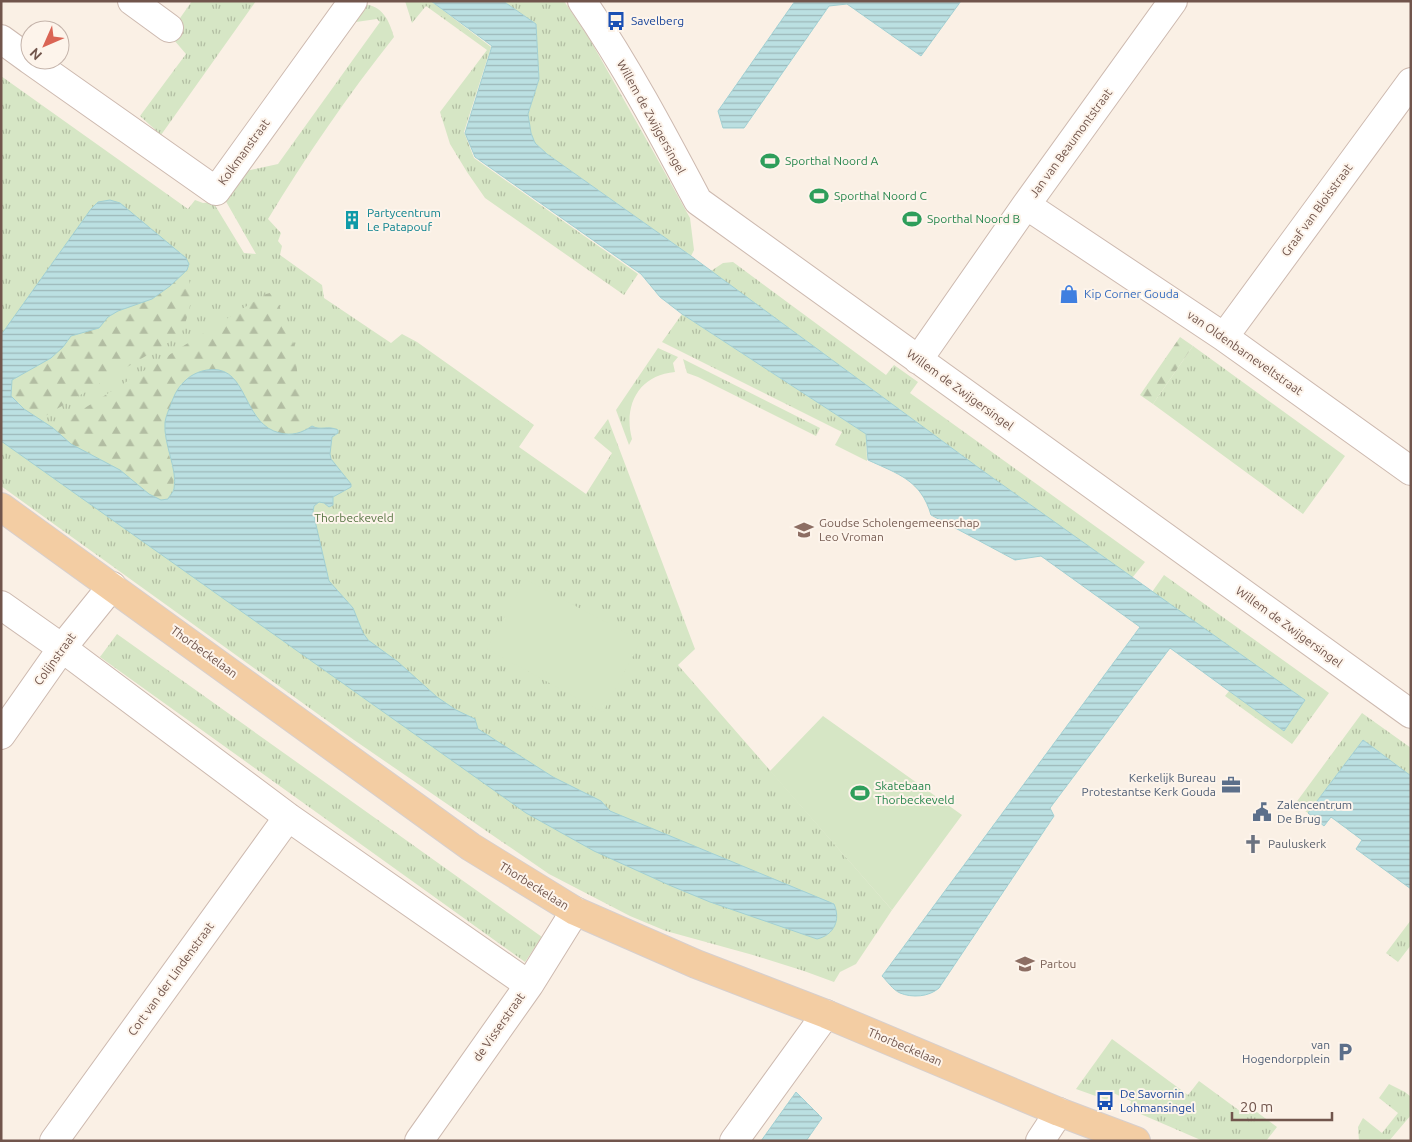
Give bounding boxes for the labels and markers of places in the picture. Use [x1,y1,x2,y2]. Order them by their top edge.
bus stop icon: Savelberg [605,10,627,32]
place label: Savelberg [631,14,684,27]
sports icon: Sporthal Noord A [759,150,781,172]
place label: Sporthal Noord A [785,154,878,167]
sports icon: Sporthal Noord C [808,185,830,207]
place label: Sporthal Noord C [834,189,927,202]
place label: Partycentrum Le Patapouf [367,206,441,233]
sports icon: Sporthal Noord B [901,208,923,230]
building icon: Partycentrum Le Patapouf [341,209,363,231]
place label: Sporthal Noord B [927,212,1020,225]
shop icon: Kip Corner Gouda [1058,283,1080,305]
place label: Kip Corner Gouda [1084,287,1179,300]
place label: Goudse Scholengemeenschap Leo Vroman [819,516,980,543]
school or university icon: Goudse Scholengemeenschap Leo Vroman [793,519,815,541]
place label: Kerkelijk Bureau Protestantse Kerk Gouda [1082,771,1216,798]
office icon: Kerkelijk Bureau Protestantse Kerk Gouda [1220,774,1242,796]
place label: Skatebaan Thorbeckeveld [875,779,954,806]
sports icon: Skatebaan Thorbeckeveld [849,782,871,804]
place label: Zalencentrum De Brug [1277,798,1352,825]
public building icon: Zalencentrum De Brug [1251,801,1273,823]
church icon: Pauluskerk [1242,833,1264,855]
place label: Pauluskerk [1268,837,1326,850]
school or university icon: Partou [1014,953,1036,975]
place label: Partou [1040,957,1076,970]
place label: van Hogendorpplein [1242,1038,1330,1065]
parking icon: van Hogendorpplein [1334,1041,1356,1063]
place label: De Savornin Lohmansingel [1120,1087,1195,1114]
bus stop icon: De Savornin Lohmansingel [1094,1090,1116,1112]

